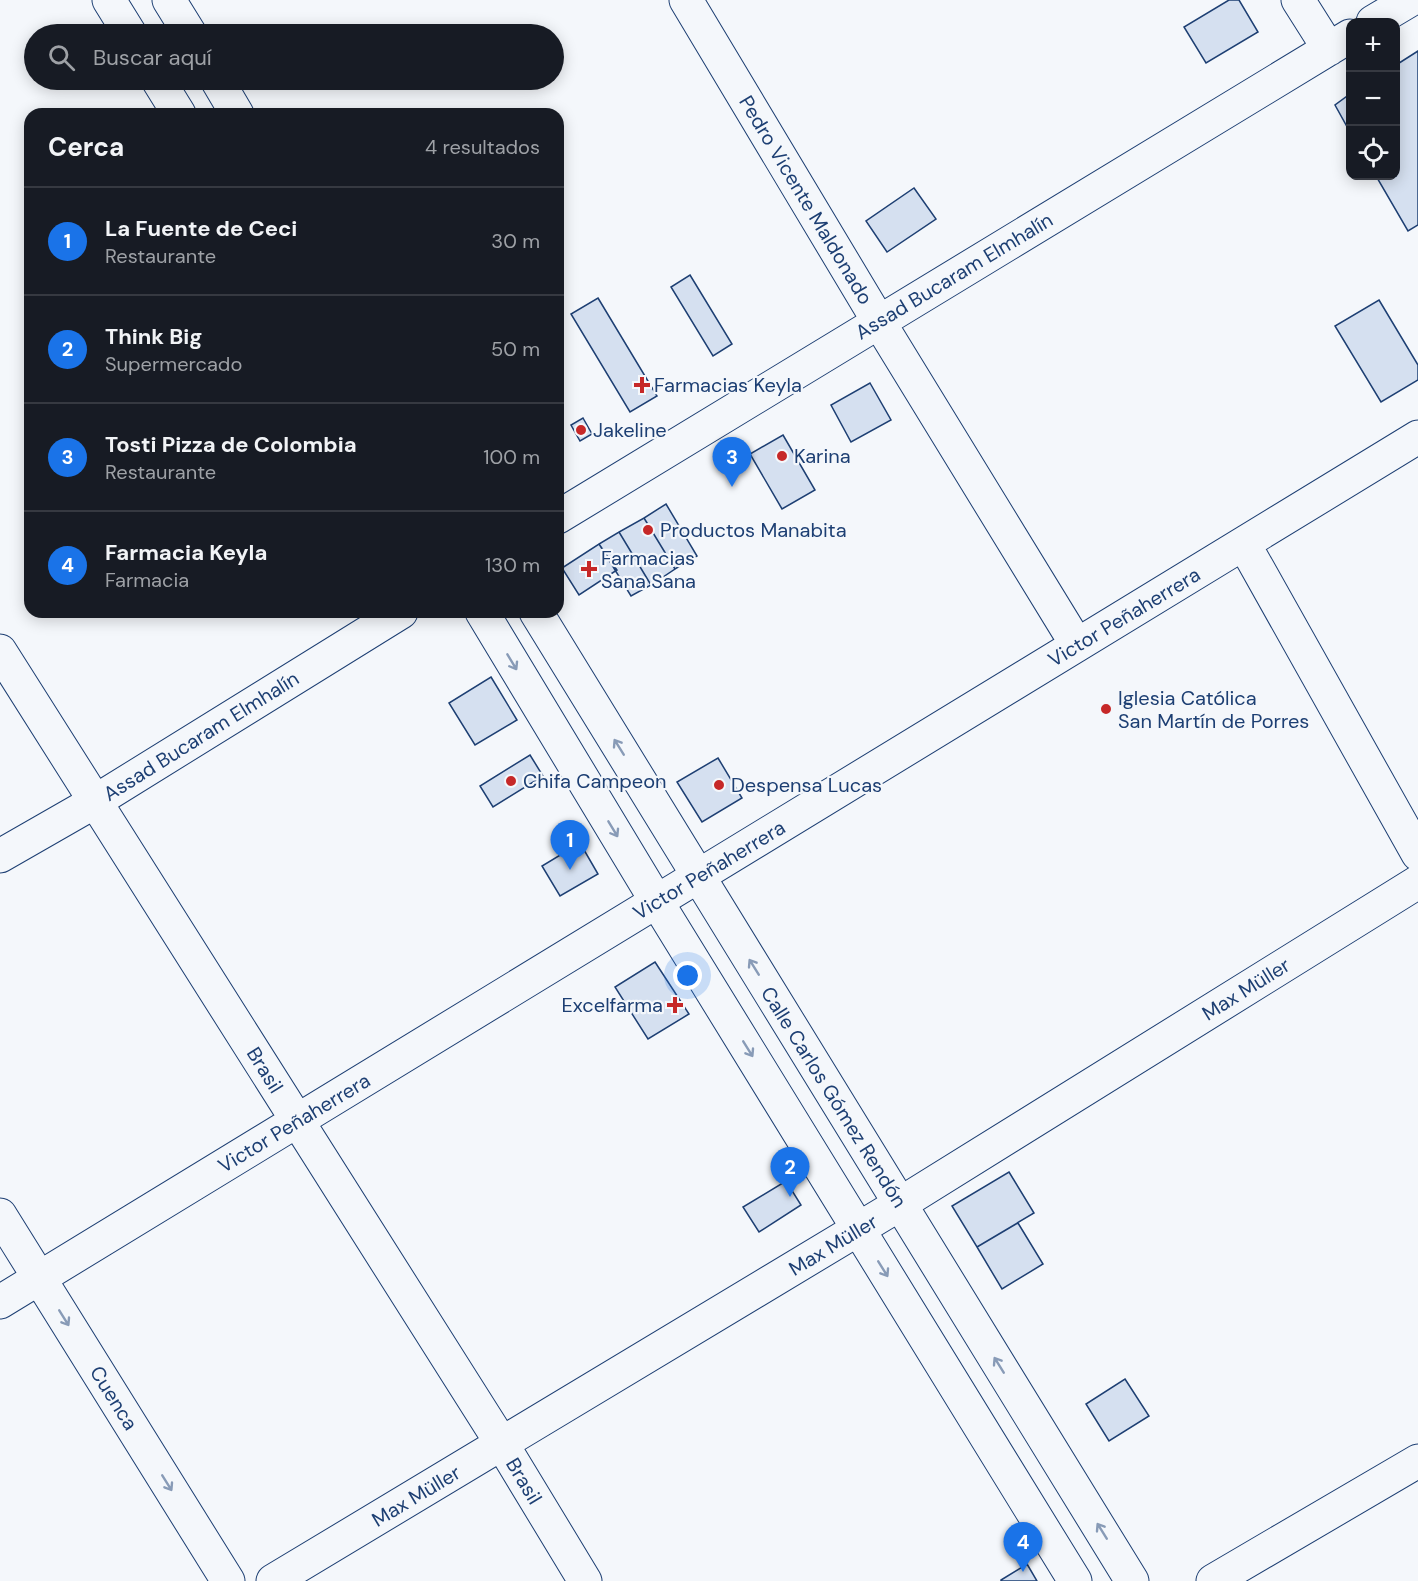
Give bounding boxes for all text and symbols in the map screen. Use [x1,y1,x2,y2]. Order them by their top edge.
map controls [1346,18,1400,180]
button: + [1346,18,1400,72]
search box [24,24,564,90]
icon: search [45,41,78,74]
text: Buscar aquí [93,43,212,72]
button: − [1346,72,1400,126]
street label: Pedro Vicente Maldonado [733,91,879,309]
button: locate [1346,126,1400,180]
text: Cerca [48,130,124,164]
text: 4 resultados [425,134,540,160]
street label: Assad Bucaram Elmhalín [851,207,1057,345]
text: La Fuente de Ceci [105,214,297,243]
text: 1 [64,228,71,254]
text: 30 m [491,228,540,254]
text: Restaurante [105,243,216,269]
text: Think Big [105,322,202,351]
text: 2 [62,336,73,362]
text: 50 m [491,336,540,362]
text: Supermercado [105,351,242,377]
place label: Farmacias Keyla [654,372,802,398]
marker: Farmacias Keyla [635,378,649,392]
place label: Jakeline [593,417,667,443]
marker: Jakeline [574,423,588,437]
text: Tosti Pizza de Colombia [105,430,357,459]
pin: 3 [712,438,752,487]
place label: Karina [794,443,851,469]
text: 3 [61,444,74,470]
text: 100 m [483,444,540,470]
marker: Karina [775,449,789,463]
text: Restaurante [105,459,216,485]
place label: Productos Manabita [660,517,847,543]
marker: Productos Manabita [641,523,655,537]
text: Farmacia Keyla [105,538,267,567]
place label: Farmacias Sana Sana [601,545,696,594]
text: 4 [61,552,74,578]
text: 130 m [485,552,540,578]
street label: Victor Peñaherrera [1043,561,1205,673]
marker: Farmacias Sana Sana [582,562,596,576]
text: Farmacia [105,567,189,593]
one-way arrow [507,653,519,670]
street label: Assad Bucaram Elmhalín [98,665,304,807]
place label: Iglesia Católica San Martín de Porres [1118,685,1309,734]
marker: Iglesia Católica San Martín de Porres [1099,702,1113,716]
one-way arrow [612,739,624,756]
place label: Chifa Campeon [523,768,667,794]
place label: Despensa Lucas [731,772,882,798]
marker: Chifa Campeon [504,774,518,788]
marker: Despensa Lucas [712,778,726,792]
street label: Victor Peñaherrera [628,814,790,926]
pin: 1 [550,820,590,870]
one-way arrow [607,820,619,837]
street label: Max Müller [1197,952,1295,1026]
one-way arrow [747,959,759,976]
your location [673,961,702,990]
street label: Calle Carlos Gómez Rendón [755,982,913,1212]
place label: Excelfarma [562,992,663,1018]
marker: Excelfarma [668,998,682,1012]
one-way arrow [742,1040,754,1057]
street label: Brasil [241,1042,289,1098]
street label: Victor Peñaherrera [213,1067,375,1179]
pin: 2 [770,1148,810,1197]
street label: Max Müller [784,1208,882,1282]
one-way arrow [877,1260,889,1277]
one-way arrow [59,1309,71,1326]
one-way arrow [993,1357,1005,1374]
street label: Cuenca [84,1361,144,1435]
street label: Brasil [500,1453,548,1509]
street label: Max Müller [367,1459,465,1533]
one-way arrow [162,1474,174,1491]
pin: 4 [1004,1522,1042,1572]
one-way arrow [1095,1523,1107,1540]

